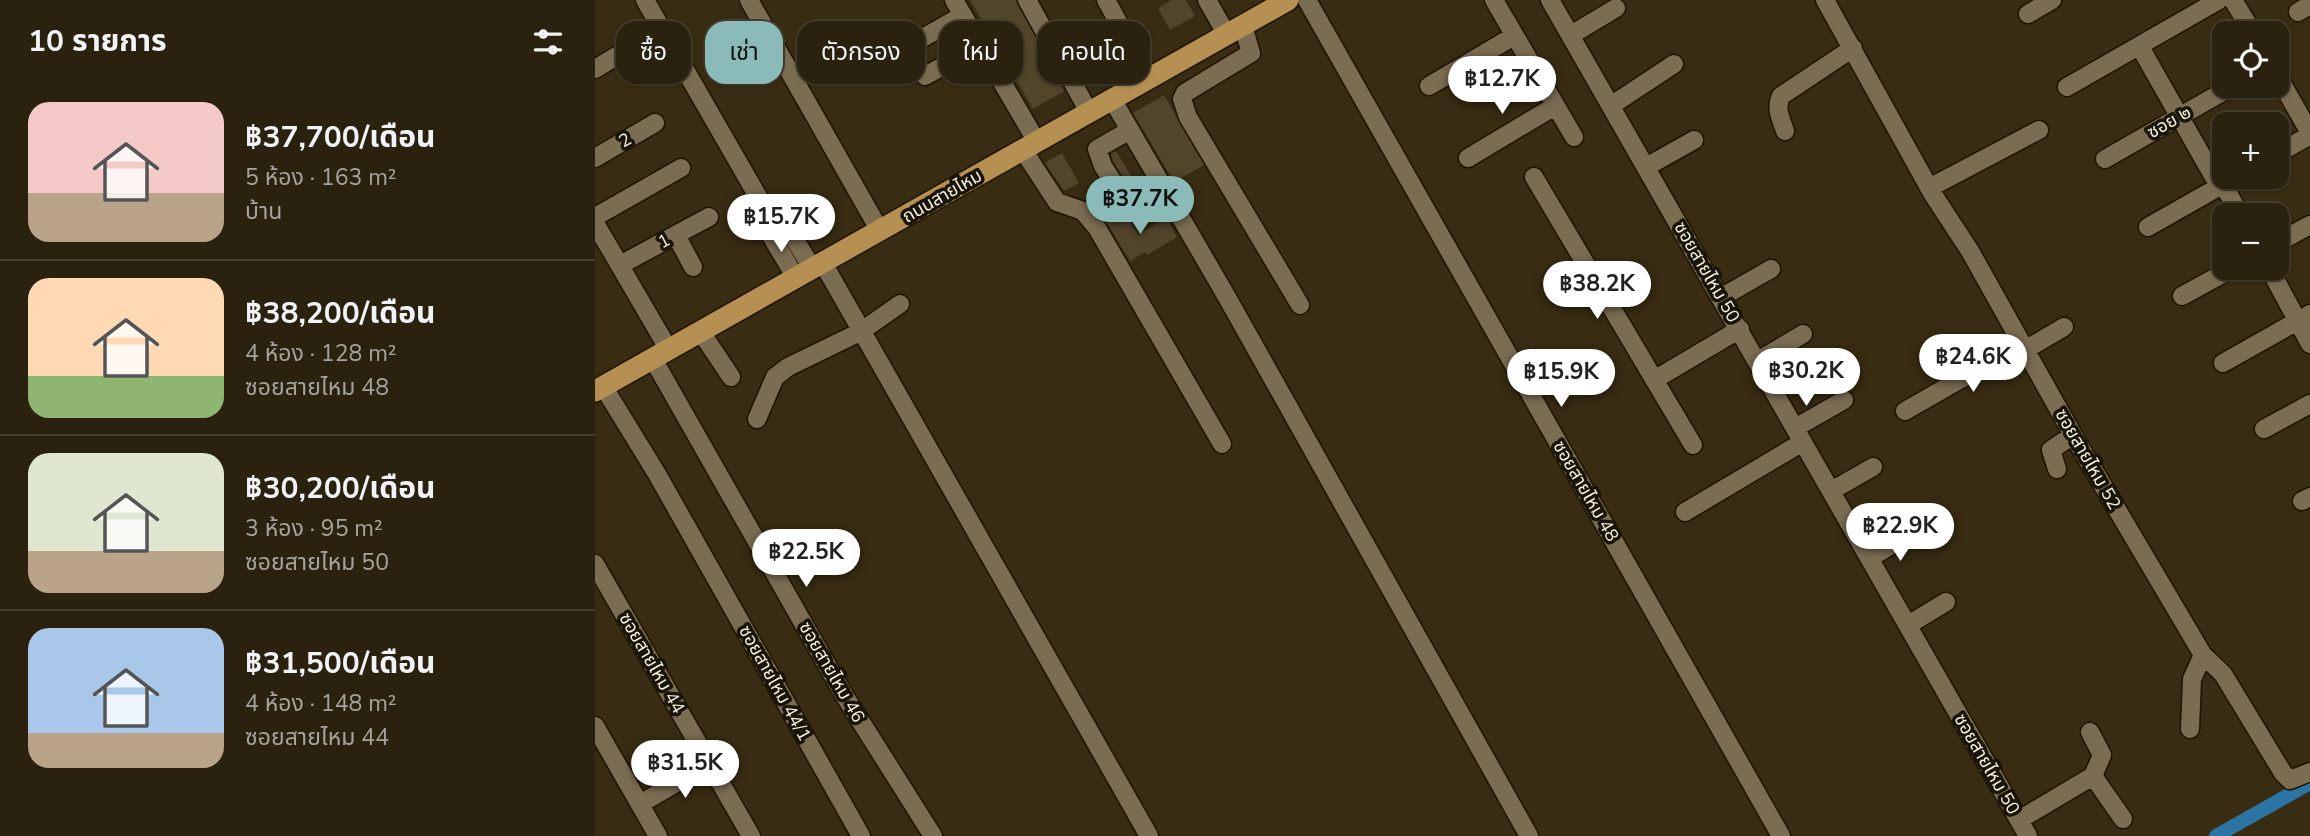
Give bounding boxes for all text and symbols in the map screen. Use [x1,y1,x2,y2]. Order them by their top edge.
text: 10 รายการ [28,21,167,62]
chip: ซื้อ [616,21,691,84]
chip: เช่า [705,21,783,84]
chip: ตัวกรอง [797,21,925,84]
chip: ใหม่ [939,21,1023,84]
chip: คอนโด [1037,21,1150,84]
map controls [2212,21,2289,280]
button: locate [2212,21,2289,98]
icon: filters [529,23,567,61]
pin: ฿12.7K [1445,57,1559,116]
text: ฿12.7K [1464,63,1540,94]
street label: ซอย ๒ [2143,100,2195,144]
button: + [2212,112,2289,189]
text: ฿37,700/เดือน [245,117,435,158]
street label: 2 [614,127,636,153]
icon: home [84,130,168,214]
text: 5 ห้อง · 163 m² [245,162,397,193]
street label: ถนนสายไหม [898,164,986,228]
pin: ฿37.7K [1083,176,1197,236]
text: ฿37.7K [1102,183,1178,214]
pin: ฿15.7K [724,194,838,254]
text: บ้าน [245,196,282,227]
text: ฿15.7K [743,201,819,232]
button: − [2212,203,2289,280]
street label: ซอยสายไหม 50 [1668,217,1746,327]
street label: 1 [654,228,674,254]
pin: ฿38.2K [1540,262,1654,321]
text: ฿38.2K [1559,268,1635,299]
text: ฿38,200/เดือน [245,293,435,334]
icon: home [84,306,168,390]
pin: ฿24.6K [1916,334,2030,394]
text: 4 ห้อง · 128 m² [245,338,397,369]
text: ฿24.6K [1935,341,2011,372]
pin: ฿30.2K [1749,348,1863,408]
pin: ฿15.9K [1504,350,1618,409]
text: ฿30.2K [1768,355,1844,386]
text: ฿15.9K [1523,356,1599,387]
text: ซอยสายไหม 48 [245,372,389,403]
street label: ซอยสายไหม 52 [2049,404,2127,514]
street label: ซอยสายไหม 48 [1547,436,1625,546]
text: ฿30,200/เดือน [245,468,435,509]
icon: home [84,481,168,565]
pin: ฿22.9K [1843,504,1957,563]
text: ฿22.9K [1862,510,1938,541]
text: 3 ห้อง · 95 m² [245,513,383,544]
pin: ฿22.5K [749,530,863,589]
text: ฿22.5K [768,536,844,567]
text: ซอยสายไหม 50 [245,547,389,578]
street label: ซอยสายไหม 44 [613,608,691,718]
street label: ซอยสายไหม 46 [793,617,871,727]
street label: ซอยสายไหม 44/1 [733,621,817,745]
text: ฿31,500/เดือน [245,643,435,684]
icon: home [84,656,168,740]
text: 4 ห้อง · 148 m² [245,688,397,719]
street label: ซอยสายไหม 50 [1948,709,2026,819]
text: ซอยสายไหม 44 [245,722,389,753]
pin: ฿31.5K [628,740,742,800]
text: ฿31.5K [647,747,723,778]

